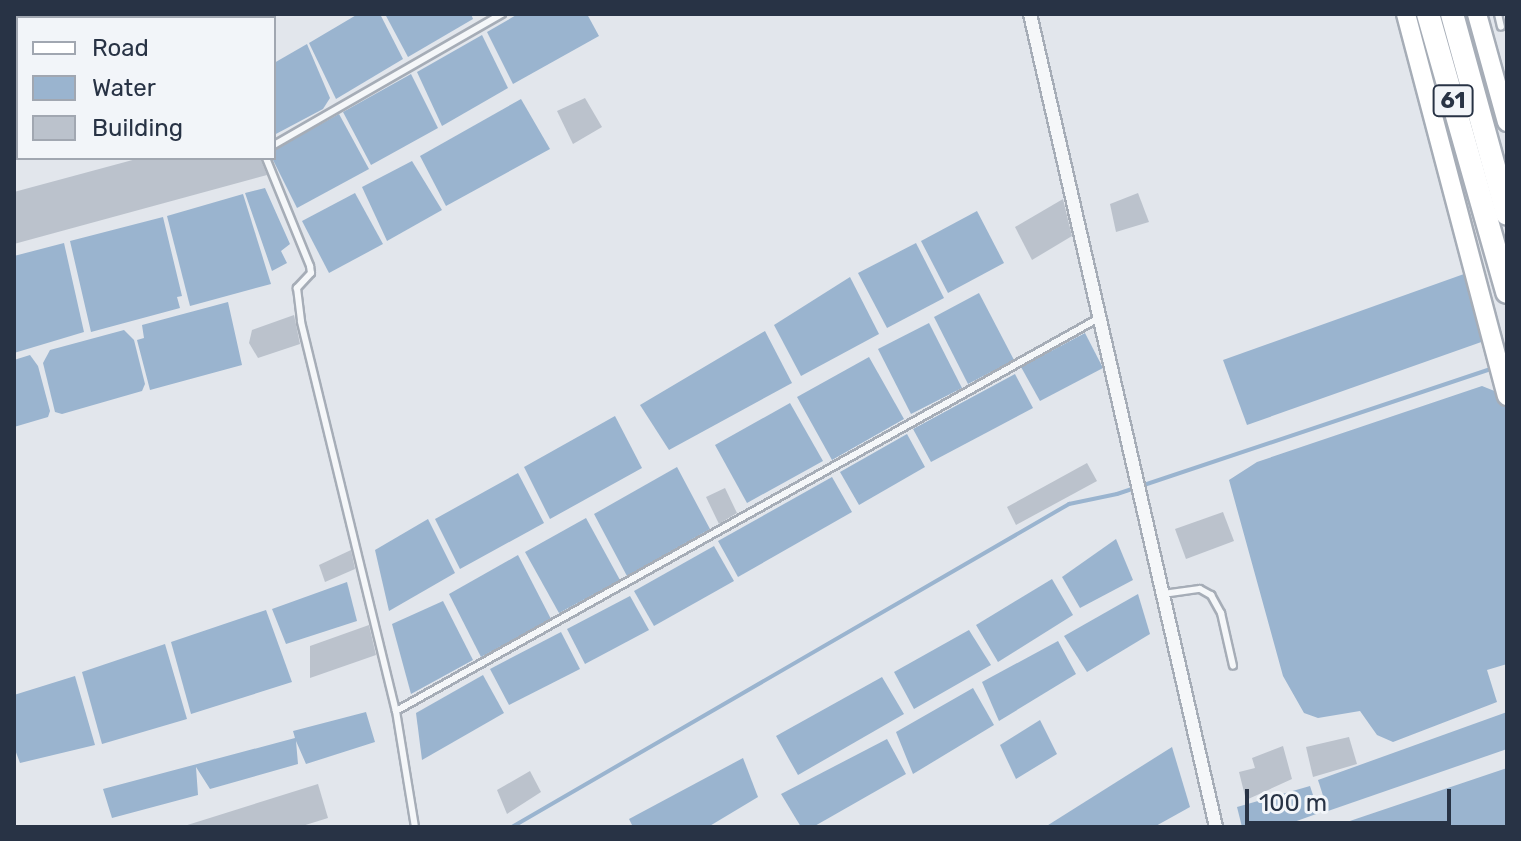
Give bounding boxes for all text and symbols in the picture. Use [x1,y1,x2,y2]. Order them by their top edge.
legend [16,16,276,160]
text: Road [92,34,149,62]
text: Water [92,74,156,102]
road number: 61 [1431,83,1475,119]
text: Building [92,114,183,142]
scale bar [1249,773,1455,823]
text: 100 m [1259,789,1327,817]

